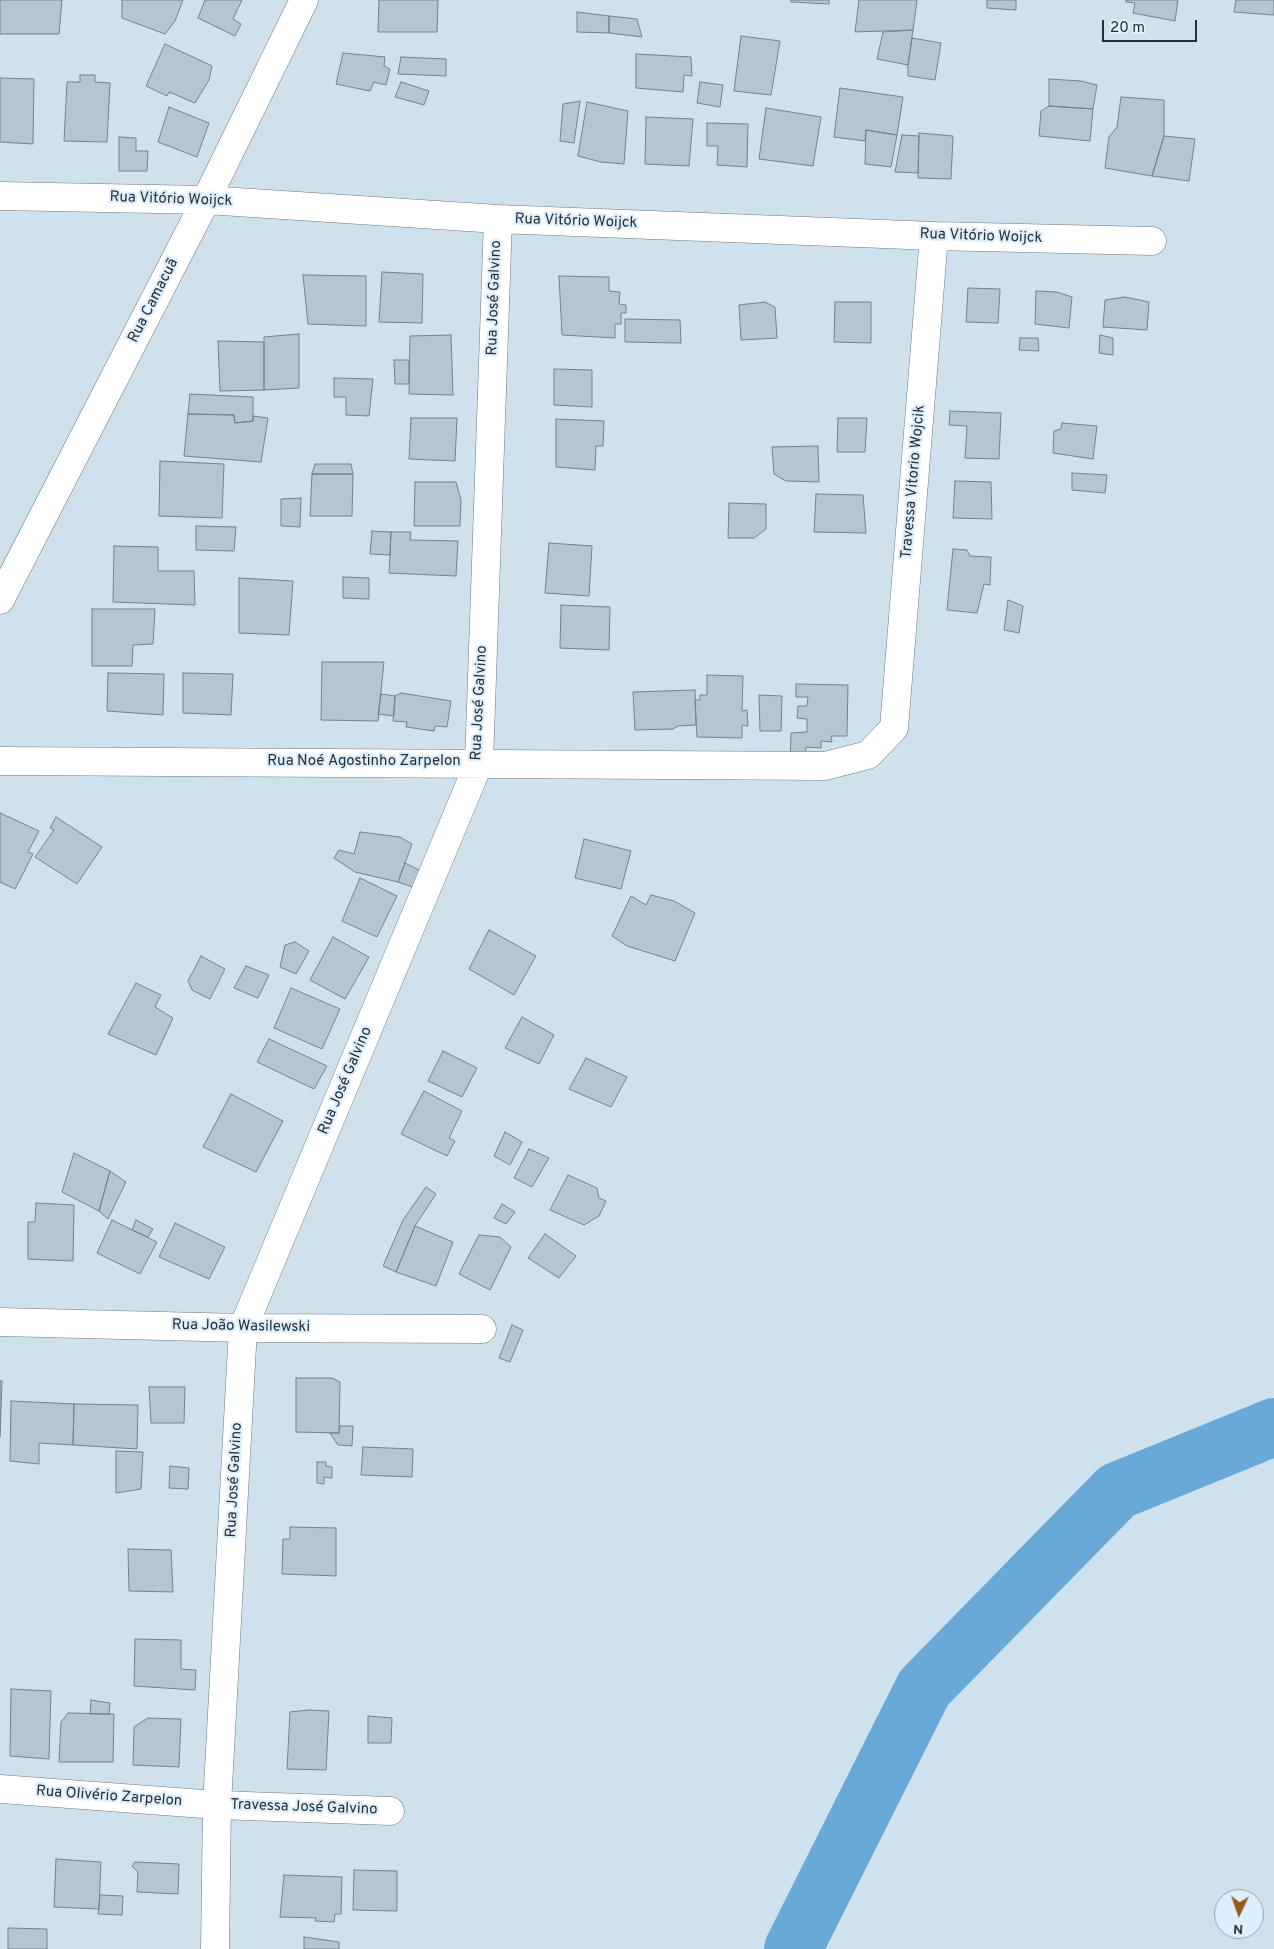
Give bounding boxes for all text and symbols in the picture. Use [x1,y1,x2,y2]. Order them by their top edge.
scale bar [1104,10,1199,42]
text: 20 m [1110,19,1145,38]
street label: Rua Vitório Woijck [109,189,233,211]
street label: Rua Vitório Woijck [514,211,638,233]
street label: Rua Vitório Woijck [919,226,1043,248]
street label: Rua José Galvino [484,240,506,356]
street label: Rua Camacuã [125,256,183,346]
street label: Travessa Vitorio Wojcik [898,404,930,560]
street label: Rua José Galvino [468,645,492,761]
street label: Rua Noé Agostinho Zarpelon [267,753,461,771]
street label: Rua José Galvino [315,1024,377,1138]
street label: Rua João Wasilewski [172,1317,310,1337]
street label: Rua José Galvino [223,1422,247,1538]
street label: Rua Olivério Zarpelon [35,1783,183,1811]
street label: Travessa José Galvino [230,1796,378,1820]
north arrow [1214,1889,1264,1939]
text: N [1233,1920,1244,1937]

